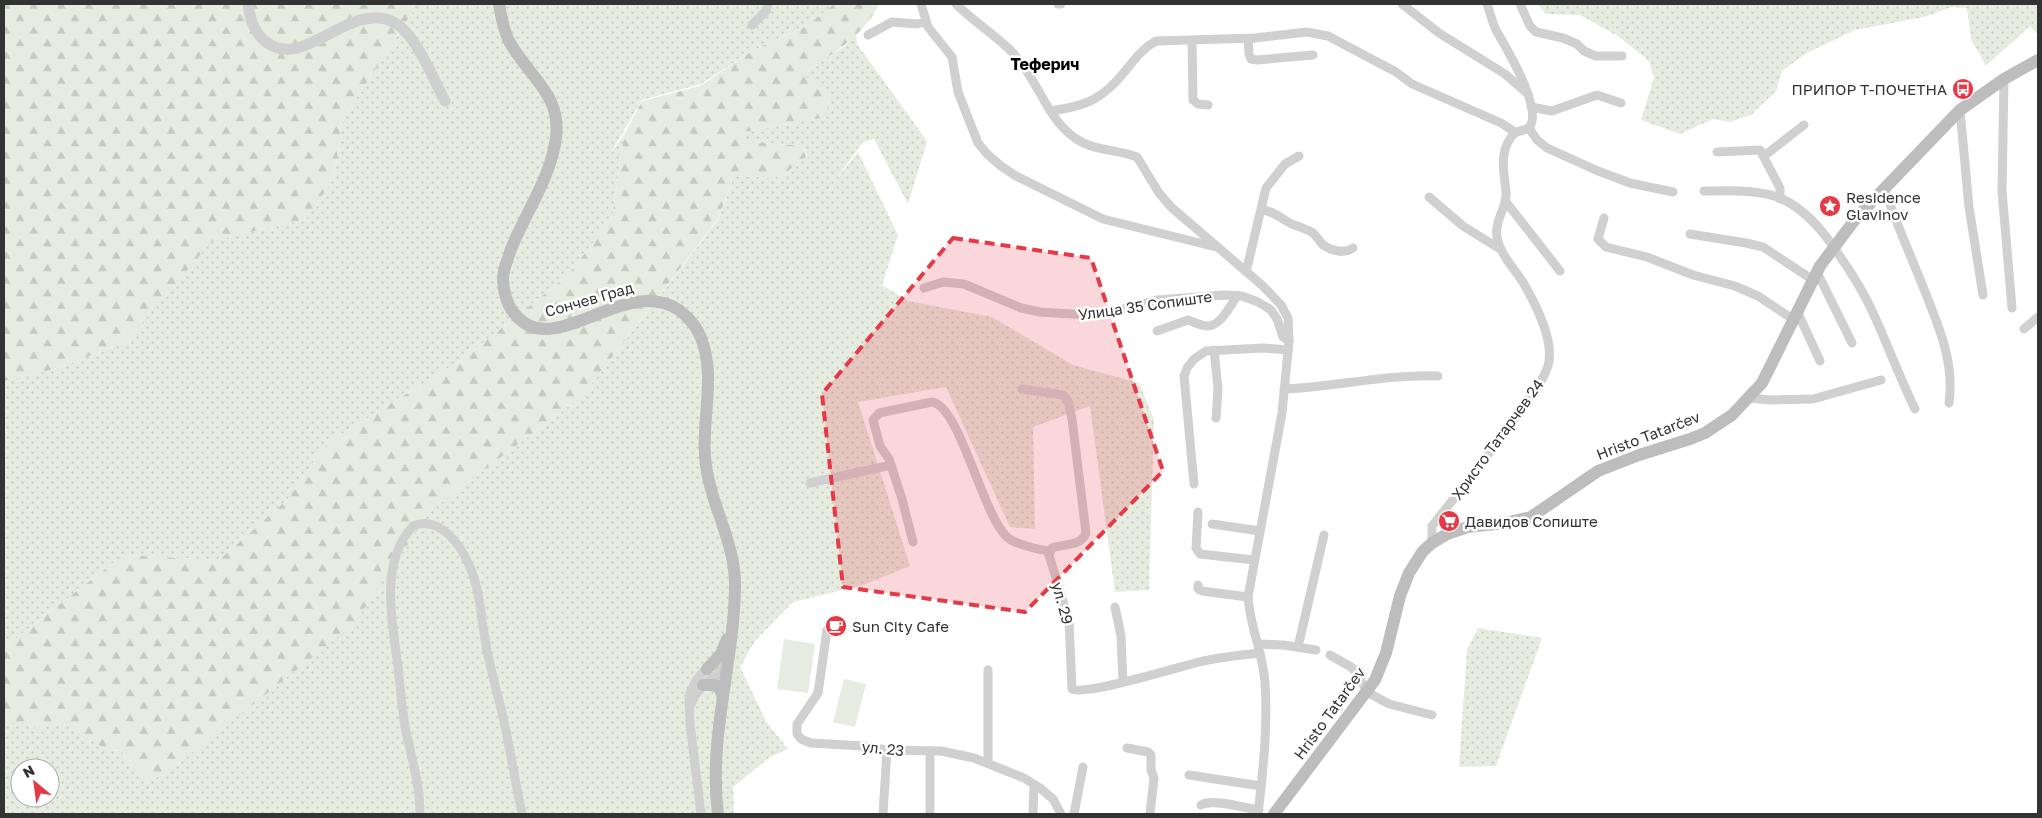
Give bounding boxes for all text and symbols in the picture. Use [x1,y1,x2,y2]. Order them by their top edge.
district label: Теферич [1010,54,1080,74]
bus stop icon: ПРИПОР Т-ПОЧЕТНА [1951,77,1975,101]
place label: ПРИПОР Т-ПОЧЕТНА [1792,80,1947,98]
place label: Residence Glavinov [1846,188,1921,223]
place icon: Residence Glavinov [1818,194,1842,218]
street label: Сончев Град [543,278,635,320]
street label: Улица 35 Сопиште [1077,287,1213,323]
street label: Христо Татарчев 24 [1447,375,1547,503]
street label: Hristo Tatarčev [1594,407,1703,463]
supermarket icon: Давидов Сопиште [1437,509,1461,533]
place label: Давидов Сопиште [1465,512,1598,530]
street label: ул. 29 [1049,580,1077,626]
cafe icon: Sun City Cafe [824,614,848,638]
place label: Sun City Cafe [852,617,949,635]
street label: Hristo Tatarčev [1290,663,1369,763]
street label: ул. 23 [861,737,905,759]
north arrow [10,758,60,808]
text: N [20,761,37,781]

